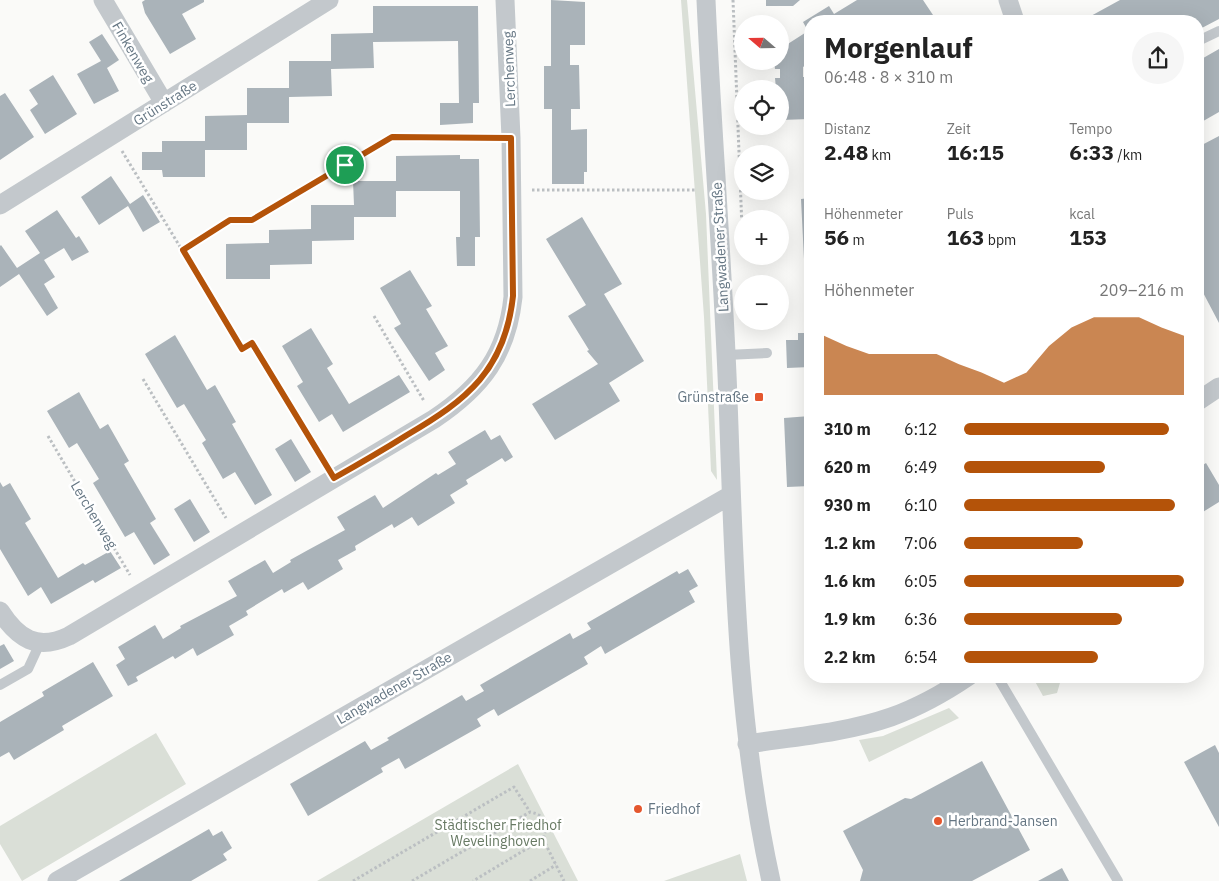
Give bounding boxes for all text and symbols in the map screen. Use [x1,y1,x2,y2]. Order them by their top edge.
north arrow [734,15,789,70]
map controls [734,15,789,330]
street label: Finkenweg [108,18,158,86]
text: Morgenlauf [824,29,973,66]
street label: Lerchenweg [499,30,519,107]
button: share [1132,32,1184,84]
text: 06:48 · 8 × 310 m [824,67,953,87]
street label: Grünstraße [130,76,200,130]
button: locate [734,80,789,135]
text: Distanz [824,120,870,138]
text: Zeit [947,120,971,138]
text: Tempo [1069,120,1112,138]
text: 2.48 [824,138,868,166]
text: 16:15 [947,138,1004,166]
text: 6:33 [1069,138,1114,166]
pin [324,144,366,186]
button: layers [734,145,789,200]
text: km [868,146,891,164]
text: /km [1114,146,1142,164]
icon: arrive [331,151,359,179]
street label: Langwadener Straße [708,181,732,312]
text: Höhenmeter [824,205,903,223]
text: Puls [947,205,974,223]
text: kcal [1069,205,1095,223]
button: + [734,210,789,265]
text: 56 [824,223,849,251]
text: 163 [947,223,984,251]
text: 153 [1069,223,1107,251]
text: m [849,231,865,249]
text: bpm [984,231,1016,249]
button: − [734,275,789,330]
text: Höhenmeter [824,280,914,300]
text: 209–216 m [1099,280,1184,300]
place label: Grünstraße [677,388,749,406]
marker: Grünstraße [753,391,765,403]
text: 310 m [824,419,871,439]
text: 6:12 [904,419,937,439]
text: 620 m [824,457,871,477]
text: 6:49 [904,457,937,477]
street label: Lerchenweg [67,478,122,553]
text: 930 m [824,495,871,515]
text: 6:10 [904,495,937,515]
text: 1.2 km [824,533,875,553]
text: 7:06 [904,533,937,553]
text: 1.6 km [824,571,875,591]
text: 6:05 [904,571,937,591]
text: 1.9 km [824,609,875,629]
text: 6:36 [904,609,937,629]
text: 2.2 km [824,647,875,667]
text: 6:54 [904,647,937,667]
street label: Langwadener Straße [333,648,455,728]
place label: Friedhof [648,800,701,818]
marker: Friedhof [632,803,644,815]
place label: Herbrand-Jansen [948,812,1058,830]
marker: Herbrand-Jansen [932,815,944,827]
park label: Städtischer Friedhof Wevelinghoven [434,816,562,850]

